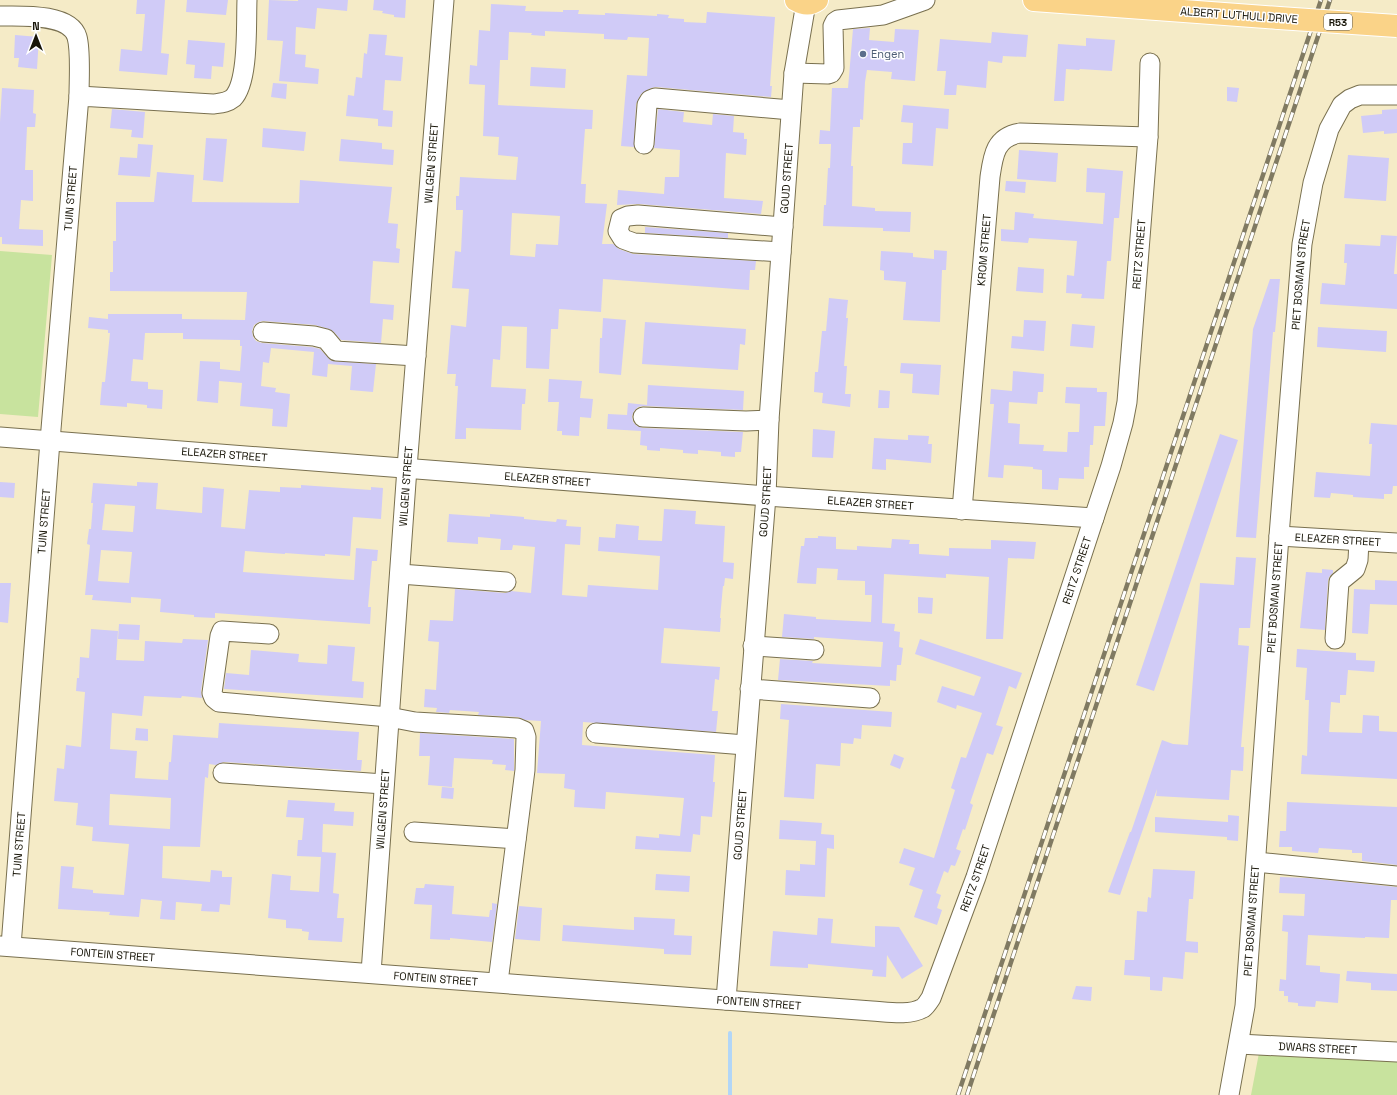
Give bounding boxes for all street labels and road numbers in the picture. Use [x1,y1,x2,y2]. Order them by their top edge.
street label: ALBERT LUTHULI DRIVE [1180,4,1298,26]
road number: R53 [1324,14,1352,30]
street label: WILGEN STREET [421,122,441,204]
street label: GOUD STREET [777,142,796,214]
street label: TUIN STREET [61,165,80,232]
street label: KROM STREET [974,213,994,286]
street label: REITZ STREET [1129,218,1148,290]
street label: PIET BOSMAN STREET [1288,218,1313,330]
street label: ELEAZER STREET [181,444,268,465]
street label: WILGEN STREET [396,445,416,527]
street label: GOUD STREET [756,465,774,537]
street label: ELEAZER STREET [504,469,592,489]
street label: TUIN STREET [34,488,53,554]
street label: ELEAZER STREET [827,493,915,513]
street label: ELEAZER STREET [1294,530,1382,549]
street label: REITZ STREET [1059,534,1095,606]
street label: PIET BOSMAN STREET [1264,541,1286,653]
street label: WILGEN STREET [373,768,393,850]
street label: GOUD STREET [730,788,750,860]
street label: TUIN STREET [9,811,28,877]
street label: REITZ STREET [957,842,993,913]
street label: PIET BOSMAN STREET [1240,864,1262,977]
street label: FONTEIN STREET [70,944,156,965]
street label: FONTEIN STREET [393,968,479,989]
street label: FONTEIN STREET [716,992,802,1013]
street label: DWARS STREET [1278,1039,1358,1057]

